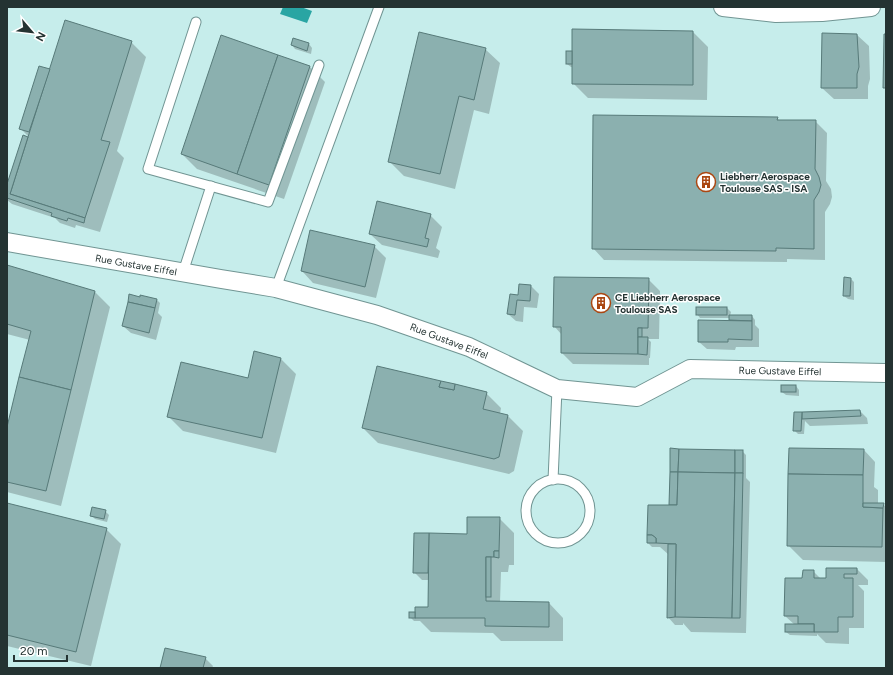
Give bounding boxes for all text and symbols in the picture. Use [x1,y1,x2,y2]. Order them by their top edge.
north arrow [12,12,52,52]
text: N [33,30,48,43]
place label: Liebherr Aerospace Toulouse SAS - ISA [720,170,810,195]
building icon: Liebherr Aerospace Toulouse SAS - ISA [695,171,717,193]
street label: Rue Gustave Eiffel [94,251,178,279]
place label: CE Liebherr Aerospace Toulouse SAS [615,291,721,316]
building icon: CE Liebherr Aerospace Toulouse SAS [590,292,612,314]
street label: Rue Gustave Eiffel [408,320,490,362]
street label: Rue Gustave Eiffel [739,364,821,378]
scale bar [14,637,67,663]
text: 20 m [20,644,48,658]

